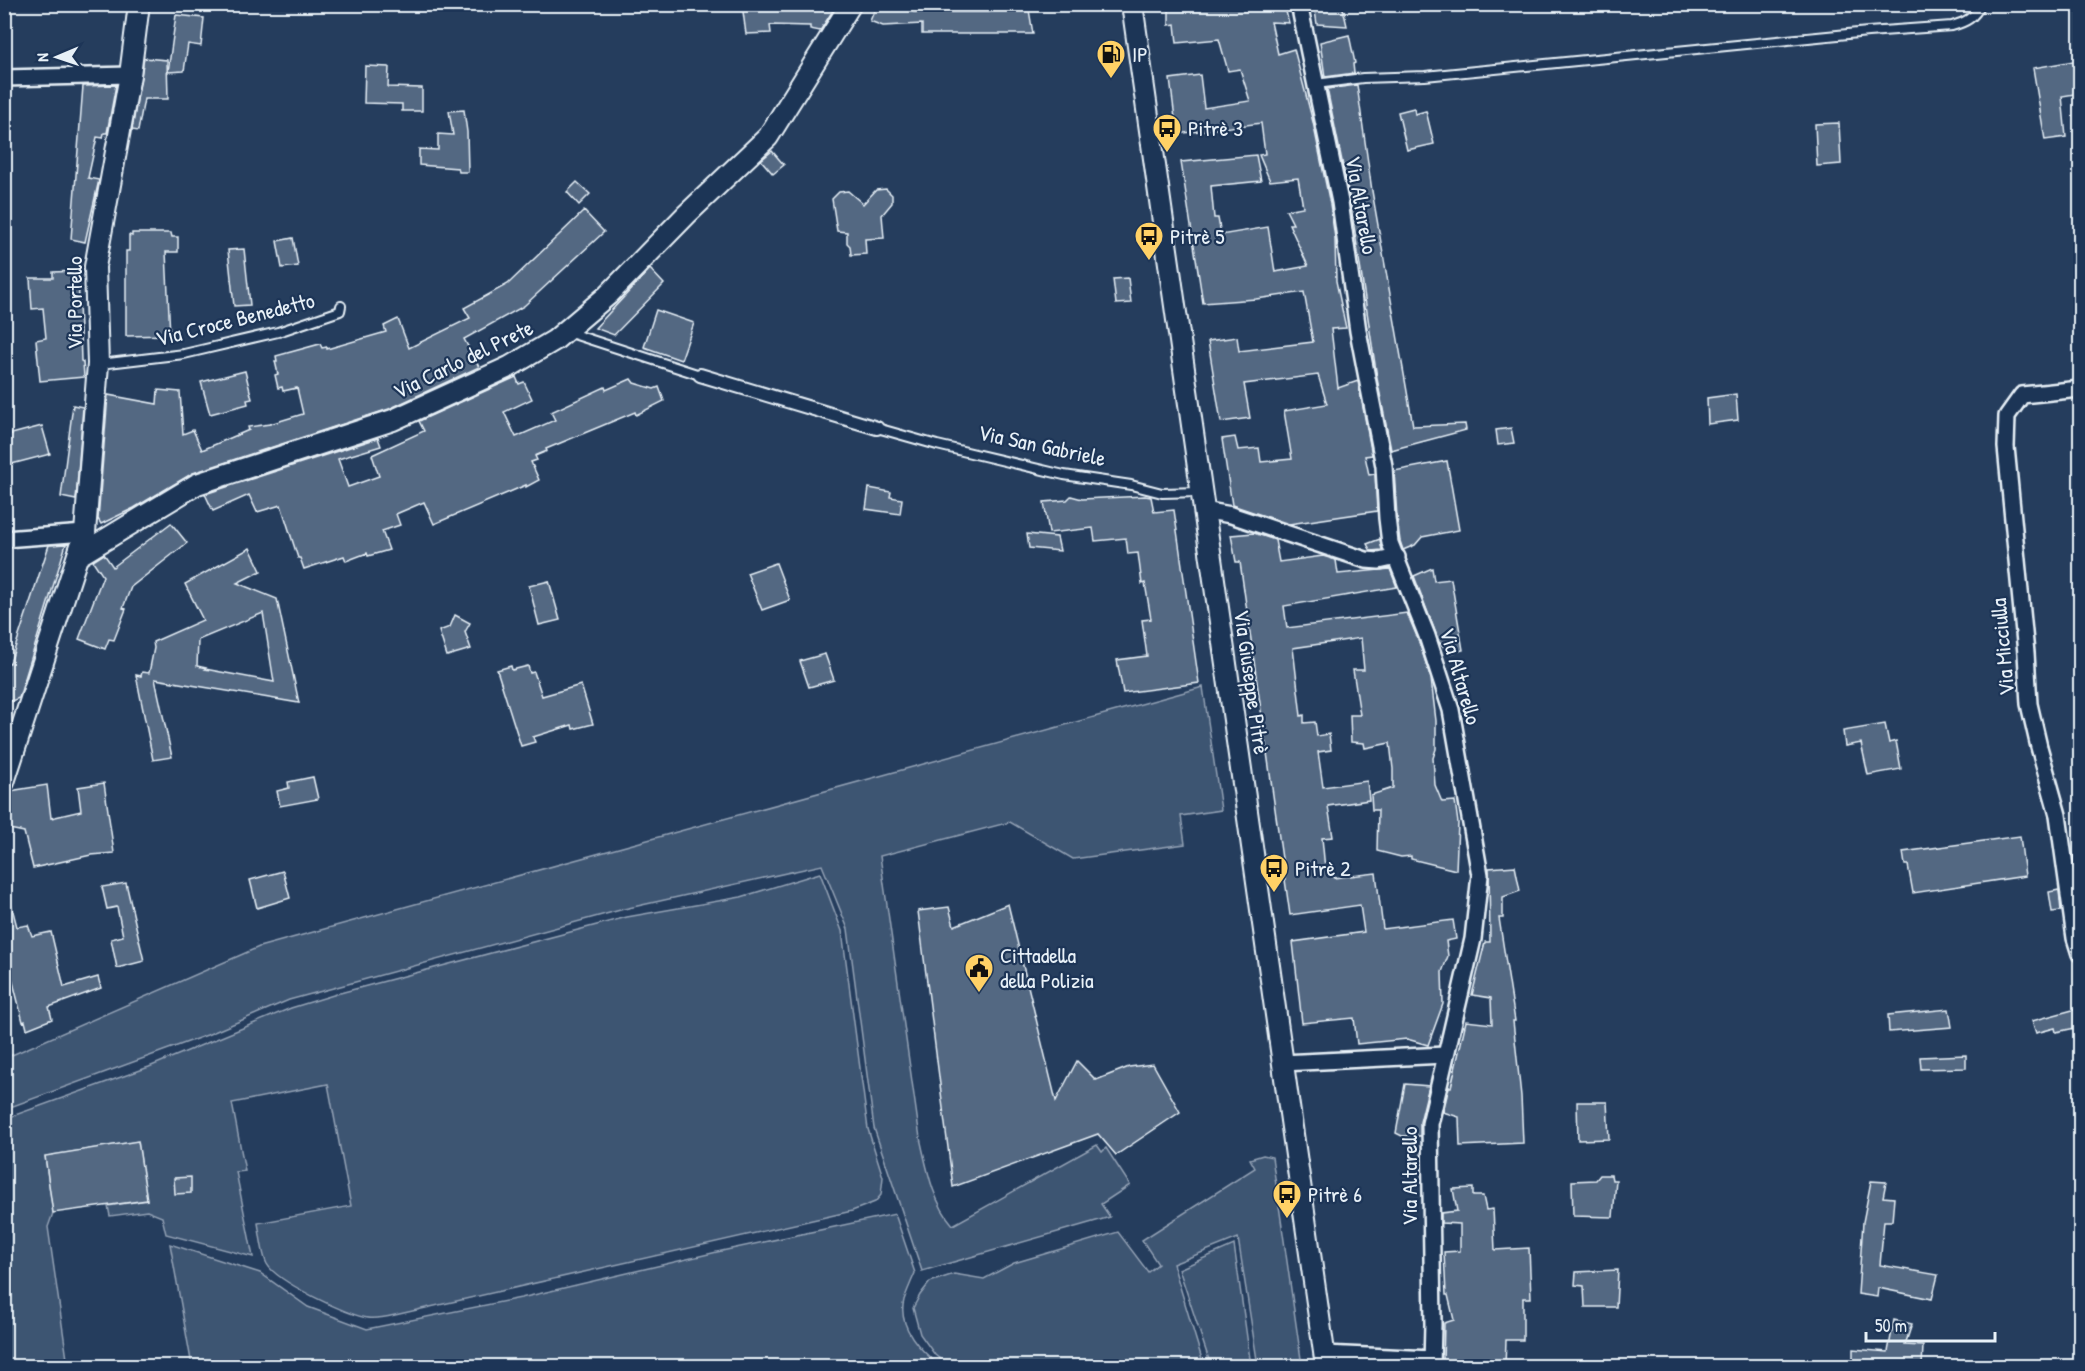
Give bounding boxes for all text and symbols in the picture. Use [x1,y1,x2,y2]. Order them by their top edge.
north arrow [27,27,87,87]
fuel station icon: IP [1095,38,1127,80]
place label: IP [1132,39,1148,69]
text: N [31,52,53,62]
bus stop icon: Pitrè 3 [1151,112,1183,154]
place label: Pitrè 3 [1188,113,1243,143]
street label: Via Altarello [1339,153,1385,257]
bus stop icon: Pitrè 5 [1133,220,1165,262]
place label: Pitrè 5 [1170,221,1225,251]
street label: Via Portello [59,256,89,350]
street label: Via Croce Benedetto [152,285,318,353]
street label: Via Carlo del Prete [388,312,538,406]
street label: Via San Gabriele [975,417,1109,473]
street label: Via Micciulla [1983,597,2021,697]
street label: Via Giuseppe Pitrè [1227,608,1277,756]
street label: Via Altarello [1433,624,1489,728]
bus stop icon: Pitrè 2 [1258,852,1290,894]
place label: Pitrè 2 [1295,853,1351,883]
place label: Cittadella della Polizia [1000,940,1094,995]
public building icon: Cittadella della Polizia [963,952,995,994]
street label: Via Altarello [1394,1126,1424,1226]
bus stop icon: Pitrè 6 [1271,1178,1303,1220]
place label: Pitrè 6 [1308,1179,1362,1209]
scale bar [1866,1305,1995,1343]
text: 50 m [1875,1313,1907,1338]

